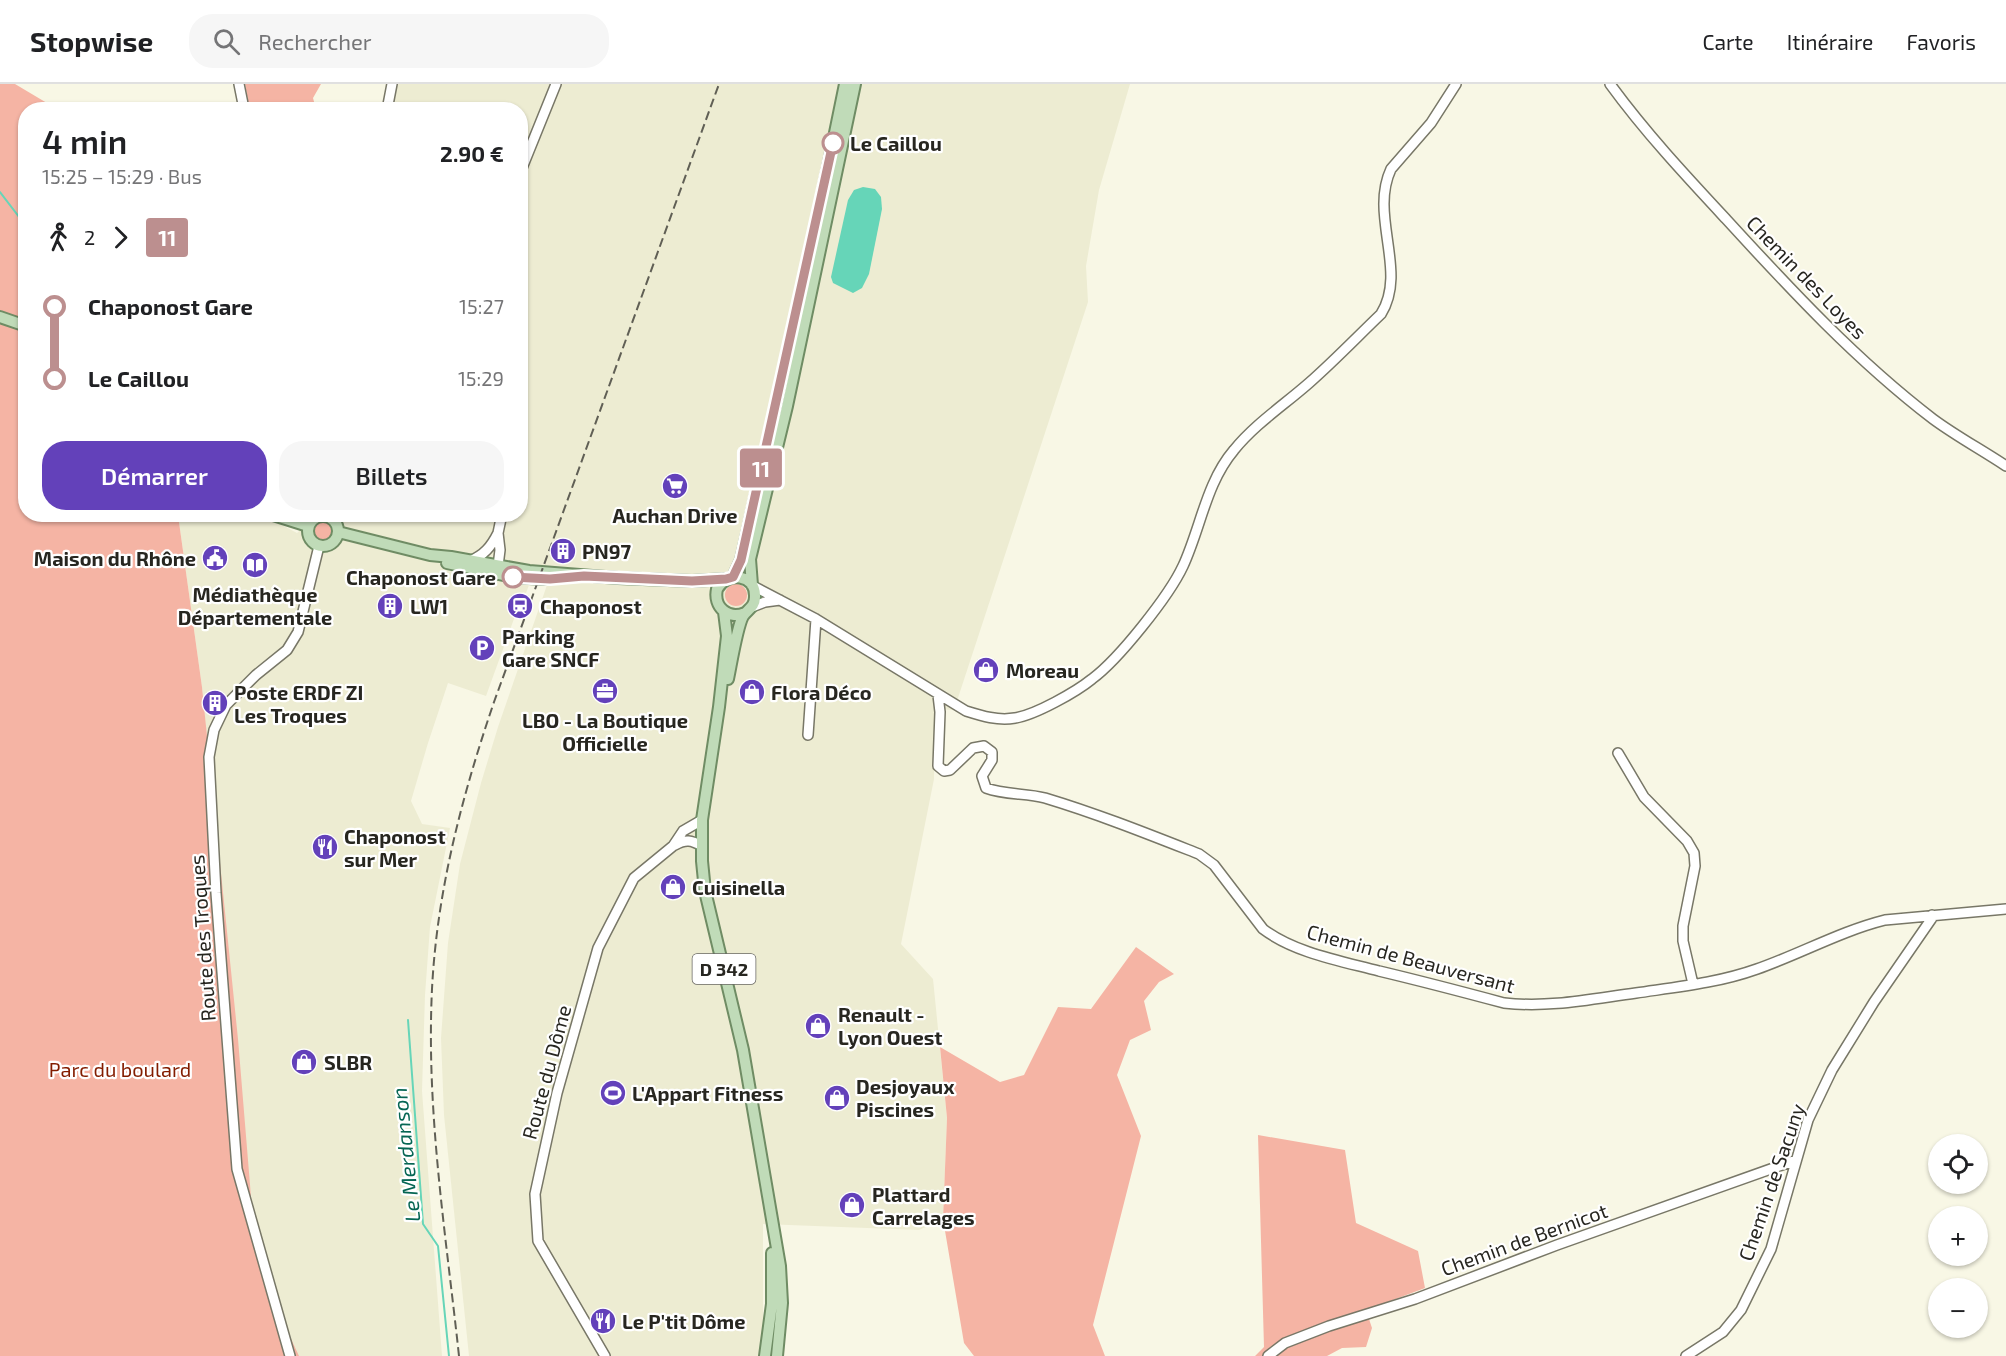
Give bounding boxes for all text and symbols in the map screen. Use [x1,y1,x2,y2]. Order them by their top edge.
search box [189,14,609,68]
text: Stopwise [30,24,153,58]
icon: search [210,25,243,58]
text: Rechercher [258,28,372,54]
text: Carte [1702,29,1754,54]
text: Itinéraire [1787,29,1873,54]
text: Favoris [1906,29,1976,54]
text: 4 min [42,121,127,161]
place label: Le Caillou [850,131,942,155]
marker: Le Caillou [822,132,844,154]
text: 2.90 € [440,140,504,166]
text: 15:25 – 15:29 · Bus [42,164,202,188]
street label: Chemin des Loyes [1742,210,1872,344]
icon: walk [42,221,75,254]
icon: forward [104,221,137,254]
text: 2 [84,225,95,249]
text: 11 [158,225,176,250]
text: Chaponost Gare [88,293,253,319]
text: 15:27 [459,294,504,318]
text: Le Caillou [88,365,189,391]
text: 15:29 [458,366,504,390]
button: Démarrer [42,441,267,510]
button: Billets [279,441,504,510]
line badge: 11 [734,448,788,488]
text: 11 [752,456,770,481]
supermarket icon: Auchan Drive [660,471,690,501]
place label: Auchan Drive [613,503,738,527]
building icon: PN97 [548,536,578,566]
place label: PN97 [582,539,632,563]
public building icon: Maison du Rhône [200,543,230,573]
place label: Maison du Rhône [34,546,196,570]
library icon: Médiathèque Départementale [240,550,270,580]
place label: Chaponost Gare [346,565,496,589]
marker: Chaponost Gare [502,566,524,588]
place label: Médiathèque Départementale [178,582,332,629]
building icon: LW1 [375,591,405,621]
station icon: Chaponost [505,591,535,621]
place label: LW1 [410,594,448,618]
place label: Chaponost [540,594,642,618]
place label: Parking Gare SNCF [502,624,599,671]
parking icon: Parking Gare SNCF [467,633,497,663]
shop icon: Moreau [971,655,1001,685]
place label: Moreau [1006,658,1079,682]
office icon: LBO - La Boutique Officielle [590,676,620,706]
shop icon: Flora Déco [737,677,767,707]
place label: Poste ERDF ZI Les Troques [234,680,363,727]
place label: Flora Déco [771,680,872,704]
building icon: Poste ERDF ZI Les Troques [200,688,230,718]
place label: LBO - La Boutique Officielle [522,708,688,755]
place label: Chaponost sur Mer [344,824,446,871]
restaurant icon: Chaponost sur Mer [310,832,340,862]
street label: Route des Troques [184,854,220,1022]
shop icon: Cuisinella [658,872,688,902]
place label: Cuisinella [692,875,785,899]
street label: Chemin de Beauversant [1304,919,1518,997]
road number: D 342 [692,954,756,984]
street label: Route du Dôme [517,1002,575,1142]
place label: Renault - Lyon Ouest [838,1002,943,1050]
shop icon: Renault - Lyon Ouest [803,1011,833,1041]
shop icon: SLBR [289,1047,319,1077]
place label: SLBR [324,1050,372,1074]
park label: Parc du boulard [49,1057,191,1081]
place label: Desjoyaux Piscines [856,1074,955,1121]
sports icon: L'Appart Fitness [598,1078,628,1108]
place label: L'Appart Fitness [632,1081,783,1105]
shop icon: Desjoyaux Piscines [822,1083,852,1113]
water label: Le Merdanson [386,1086,424,1224]
street label: Chemin de Sacuny [1733,1100,1809,1264]
map controls [1928,1134,1988,1338]
button: locate [1928,1134,1988,1194]
place label: Plattard Carrelages [872,1182,975,1229]
shop icon: Plattard Carrelages [837,1190,867,1220]
street label: Chemin de Bernicot [1438,1198,1611,1280]
button: + [1928,1206,1988,1266]
button: − [1928,1278,1988,1338]
restaurant icon: Le P'tit Dôme [588,1306,618,1336]
place label: Le P'tit Dôme [622,1309,746,1333]

